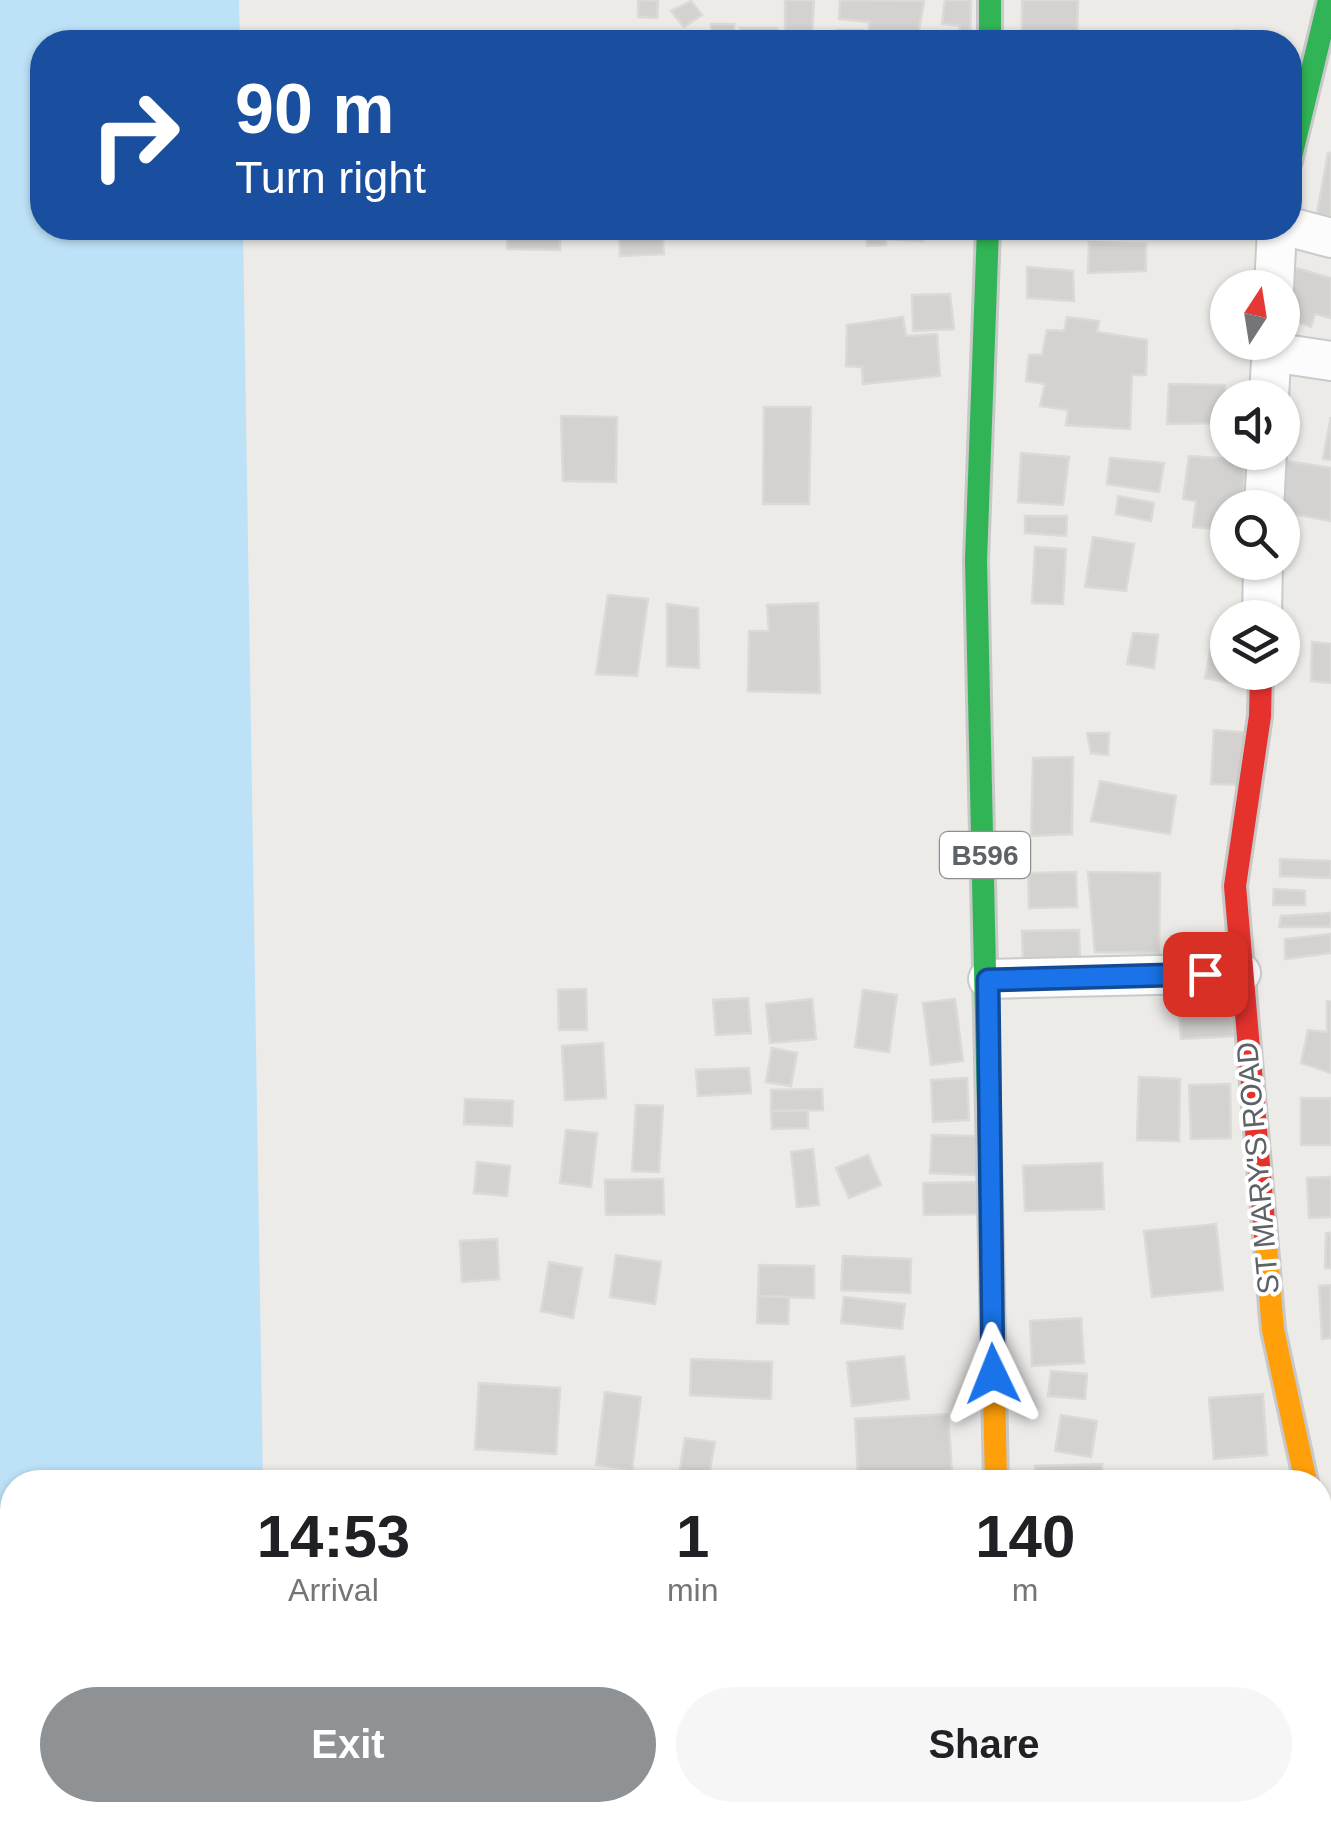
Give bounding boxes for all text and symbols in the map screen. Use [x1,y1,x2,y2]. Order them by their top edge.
icon: right [70,70,200,200]
text: 90 m [235,70,395,148]
text: Turn right [235,152,426,203]
north arrow [1210,270,1300,360]
map controls [1210,270,1300,690]
button: sound [1210,380,1300,470]
button: search [1210,490,1300,580]
button: layers [1210,600,1300,690]
road number: B596 [940,832,1030,878]
pin [1163,932,1248,1017]
icon: arrive [1178,947,1233,1002]
street label: ST MARY'S ROAD [1230,1041,1285,1296]
position arrow [941,1322,1045,1426]
text: 14:53 [257,1503,410,1570]
text: 1 [676,1503,709,1570]
text: 140 [975,1503,1075,1570]
text: Arrival [288,1572,379,1608]
text: min [667,1572,718,1608]
text: m [1012,1572,1039,1608]
button: Exit [40,1687,656,1802]
button: Share [676,1687,1292,1802]

